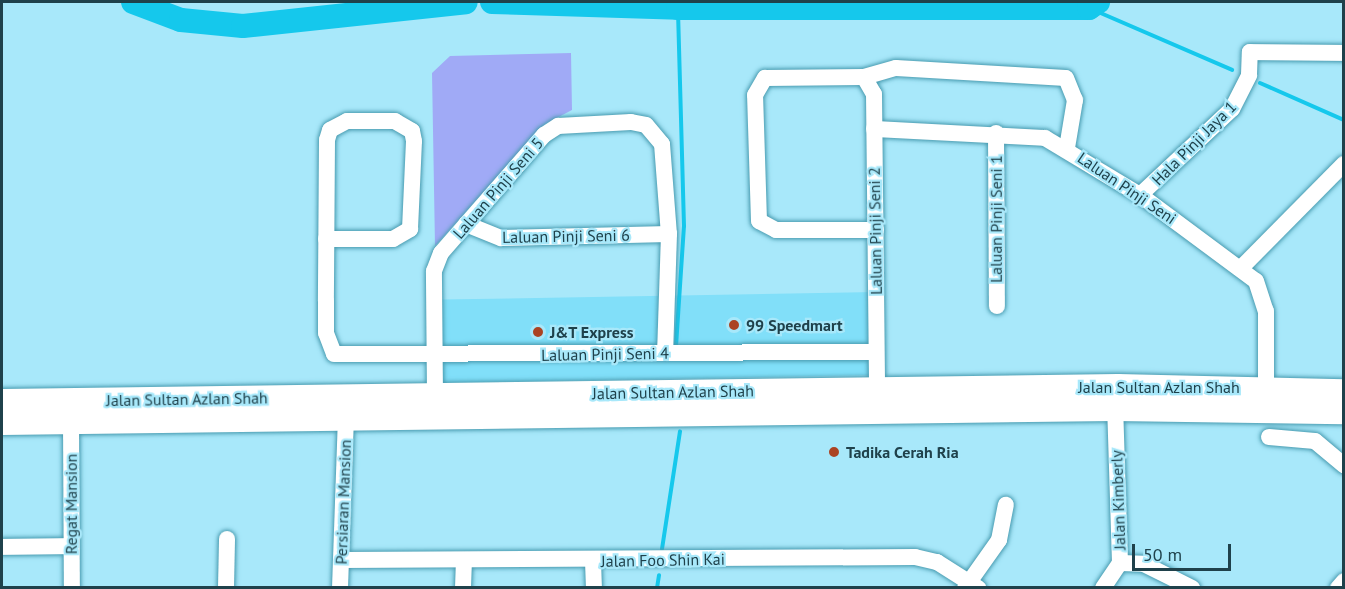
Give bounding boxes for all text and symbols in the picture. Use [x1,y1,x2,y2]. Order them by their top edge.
street label: Hala Pinji Jaya 1 [1148,97,1240,189]
street label: Laluan Pinji Seni 5 [449,134,547,242]
street label: Laluan Pinji Seni [1074,148,1180,228]
street label: Laluan Pinji Seni 1 [986,155,1006,283]
street label: Laluan Pinji Seni 2 [864,167,886,295]
street label: Laluan Pinji Seni 6 [502,225,630,247]
place label: 99 Speedmart [746,315,843,335]
marker: 99 Speedmart [727,318,741,332]
place label: J&T Express [550,322,634,342]
marker: J&T Express [531,325,545,339]
street label: Laluan Pinji Seni 4 [541,343,669,365]
street label: Jalan Sultan Azlan Shah [1078,377,1240,397]
street label: Jalan Sultan Azlan Shah [592,381,754,403]
street label: Jalan Sultan Azlan Shah [106,388,268,410]
street label: Persiaran Mansion [331,439,355,565]
place label: Tadika Cerah Ria [846,442,959,462]
marker: Tadika Cerah Ria [827,445,841,459]
street label: Jalan Kimberly [1107,450,1129,550]
street label: Regat Mansion [61,454,81,554]
scale bar [1135,532,1234,570]
text: 50 m [1143,543,1182,566]
street label: Jalan Foo Shin Kai [601,549,725,571]

